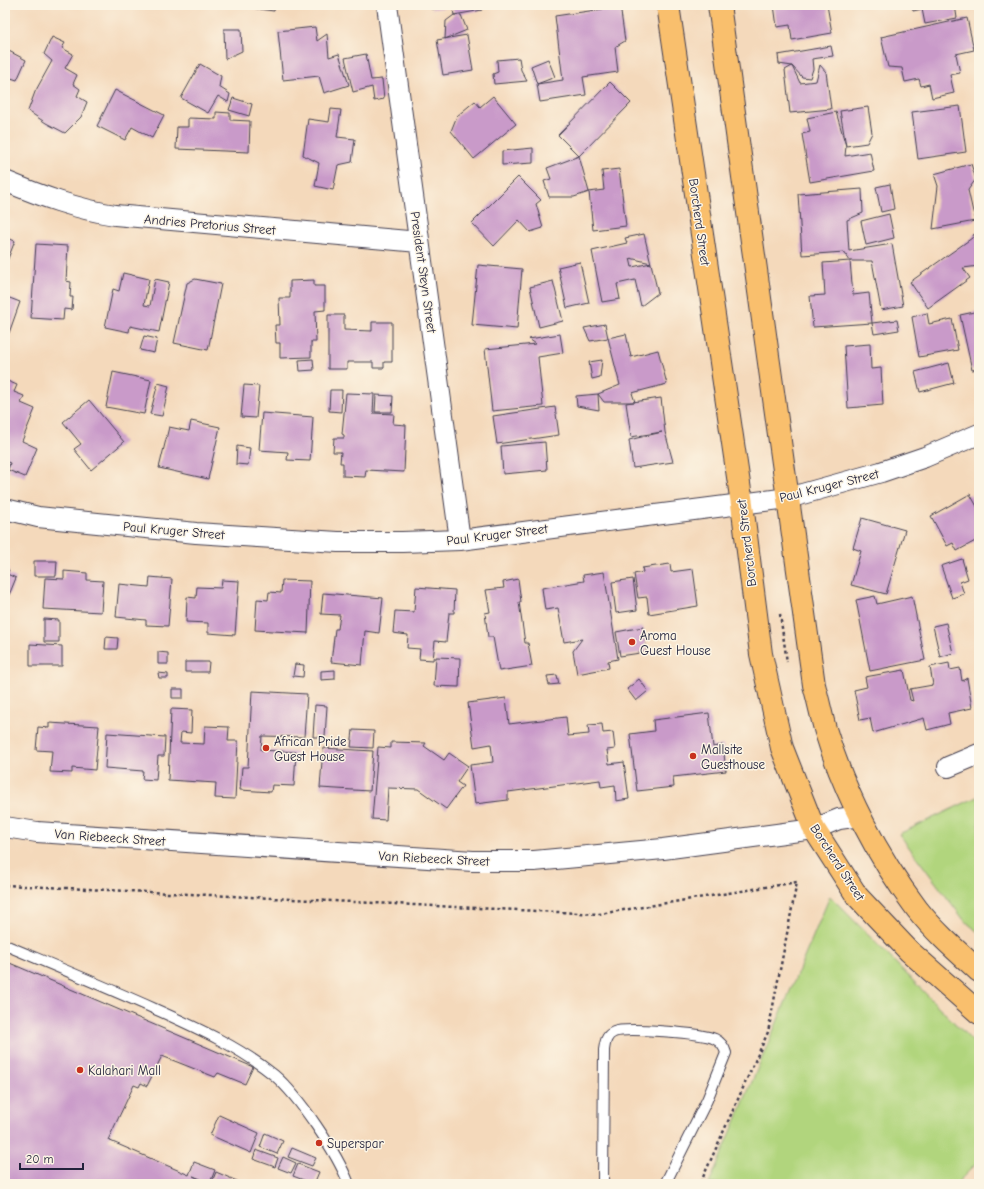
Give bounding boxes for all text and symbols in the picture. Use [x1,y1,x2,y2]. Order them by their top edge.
street label: Borcherd Street [686,177,713,268]
street label: President Steyn Street [408,210,440,335]
street label: Andries Pretorius Street [144,211,278,238]
street label: Paul Kruger Street [778,466,882,505]
street label: Borcherd Street [734,497,759,588]
street label: Paul Kruger Street [123,519,227,543]
street label: Paul Kruger Street [446,521,550,548]
place label: Aroma Guest House [640,628,711,658]
marker: Aroma Guest House [627,637,637,647]
place label: African Pride Guest House [274,734,347,764]
place label: Mallsite Guesthouse [701,742,765,772]
marker: African Pride Guest House [261,743,271,753]
marker: Mallsite Guesthouse [688,751,698,761]
street label: Borcherd Street [807,821,869,904]
street label: Van Riebeeck Street [54,826,167,849]
street label: Van Riebeeck Street [378,848,491,869]
place label: Kalahari Mall [88,1063,161,1078]
marker: Kalahari Mall [75,1065,85,1075]
place label: Superspar [327,1136,384,1151]
marker: Superspar [314,1138,324,1148]
scale bar [20,1145,83,1171]
text: 20 m [26,1152,54,1166]

